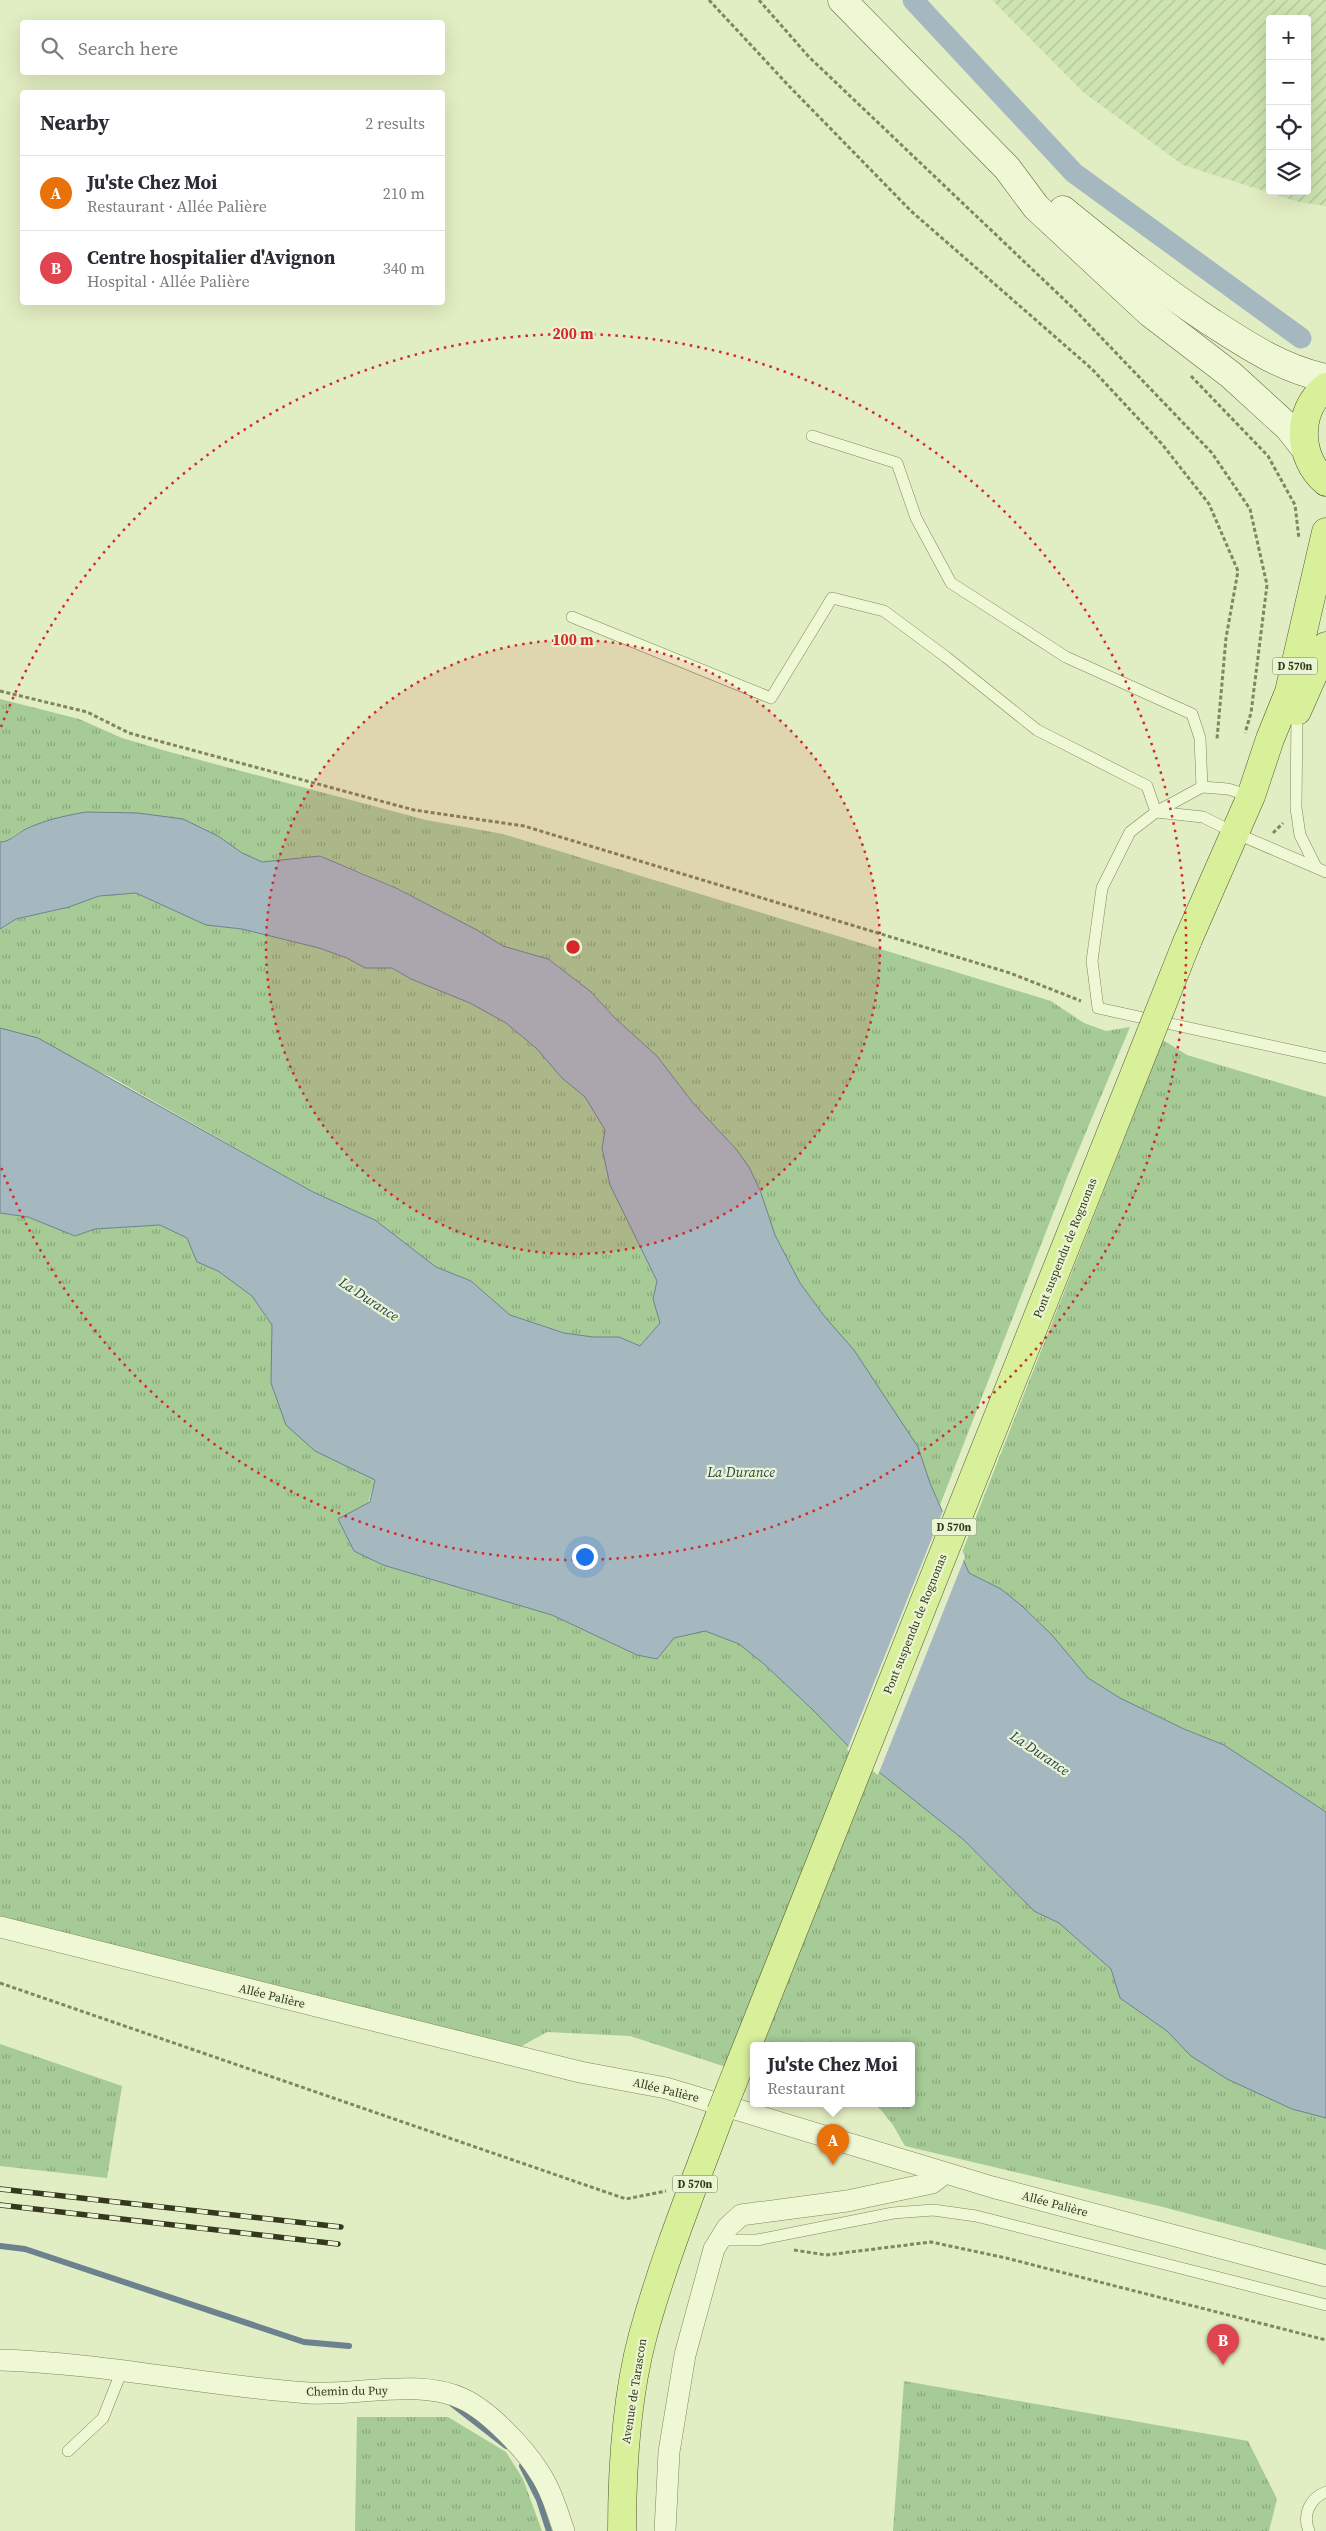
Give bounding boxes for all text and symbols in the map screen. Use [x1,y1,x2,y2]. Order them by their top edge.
map controls [1266,15,1311,195]
button: + [1266,15,1311,60]
search box [20,20,445,75]
icon: search [38,34,66,62]
text: Search here [78,35,178,61]
button: − [1266,60,1311,105]
button: locate [1266,105,1311,150]
text: Nearby [40,108,110,137]
text: 2 results [365,112,425,134]
button: layers [1266,150,1311,195]
text: Ju'ste Chez Moi [87,169,217,195]
text: A [51,182,61,204]
text: 210 m [383,182,425,204]
text: Restaurant · Allée Palière [87,195,267,217]
text: Centre hospitalier d'Avignon [87,244,335,270]
text: B [51,257,61,279]
text: 340 m [383,257,425,279]
text: Hospital · Allée Palière [87,270,250,292]
text: 200 m [552,323,594,344]
text: 100 m [552,629,594,650]
road number: D 570n [1272,658,1318,674]
centre of rings [564,938,582,956]
street label: Pont suspendu de Rognonas [1029,1175,1101,1321]
water label: La Durance [334,1272,403,1326]
water label: La Durance [706,1462,775,1482]
road number: D 570n [932,1518,976,1535]
your location [572,1544,598,1570]
street label: Pont suspendu de Rognonas [879,1551,951,1697]
water label: La Durance [1006,1725,1074,1780]
street label: Allée Palière [237,1980,307,2012]
popup [750,2042,915,2107]
text: Ju'ste Chez Moi [767,2051,898,2077]
street label: Allée Palière [631,2074,701,2106]
text: Restaurant [767,2077,845,2099]
pin: A [817,2124,849,2165]
road number: D 570n [672,2176,718,2192]
street label: Allée Palière [1020,2188,1090,2220]
pin: B [1207,2324,1239,2365]
street label: Avenue de Tarascon [618,2337,650,2445]
street label: Chemin du Puy [306,2382,389,2400]

